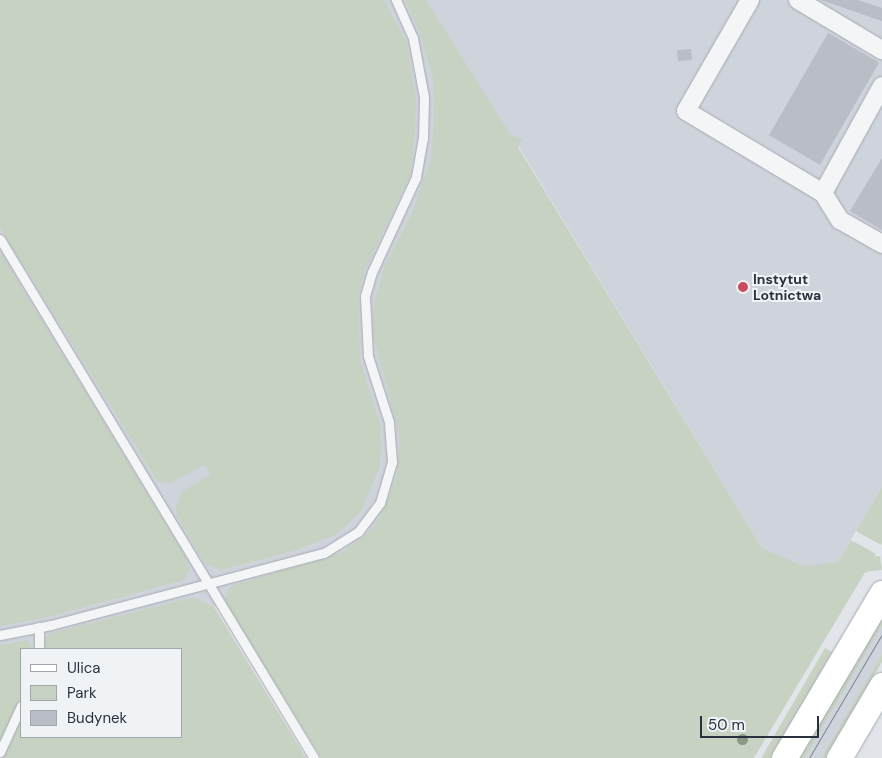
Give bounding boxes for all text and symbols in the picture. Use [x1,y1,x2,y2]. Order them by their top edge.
place label: Instytut Lotnictwa [753,271,821,304]
marker: Instytut Lotnictwa [737,281,749,293]
legend [20,648,182,738]
text: Ulica [67,658,101,678]
text: Park [67,683,97,703]
scale bar [702,706,821,738]
text: Budynek [67,708,127,728]
text: 50 m [708,715,745,735]

